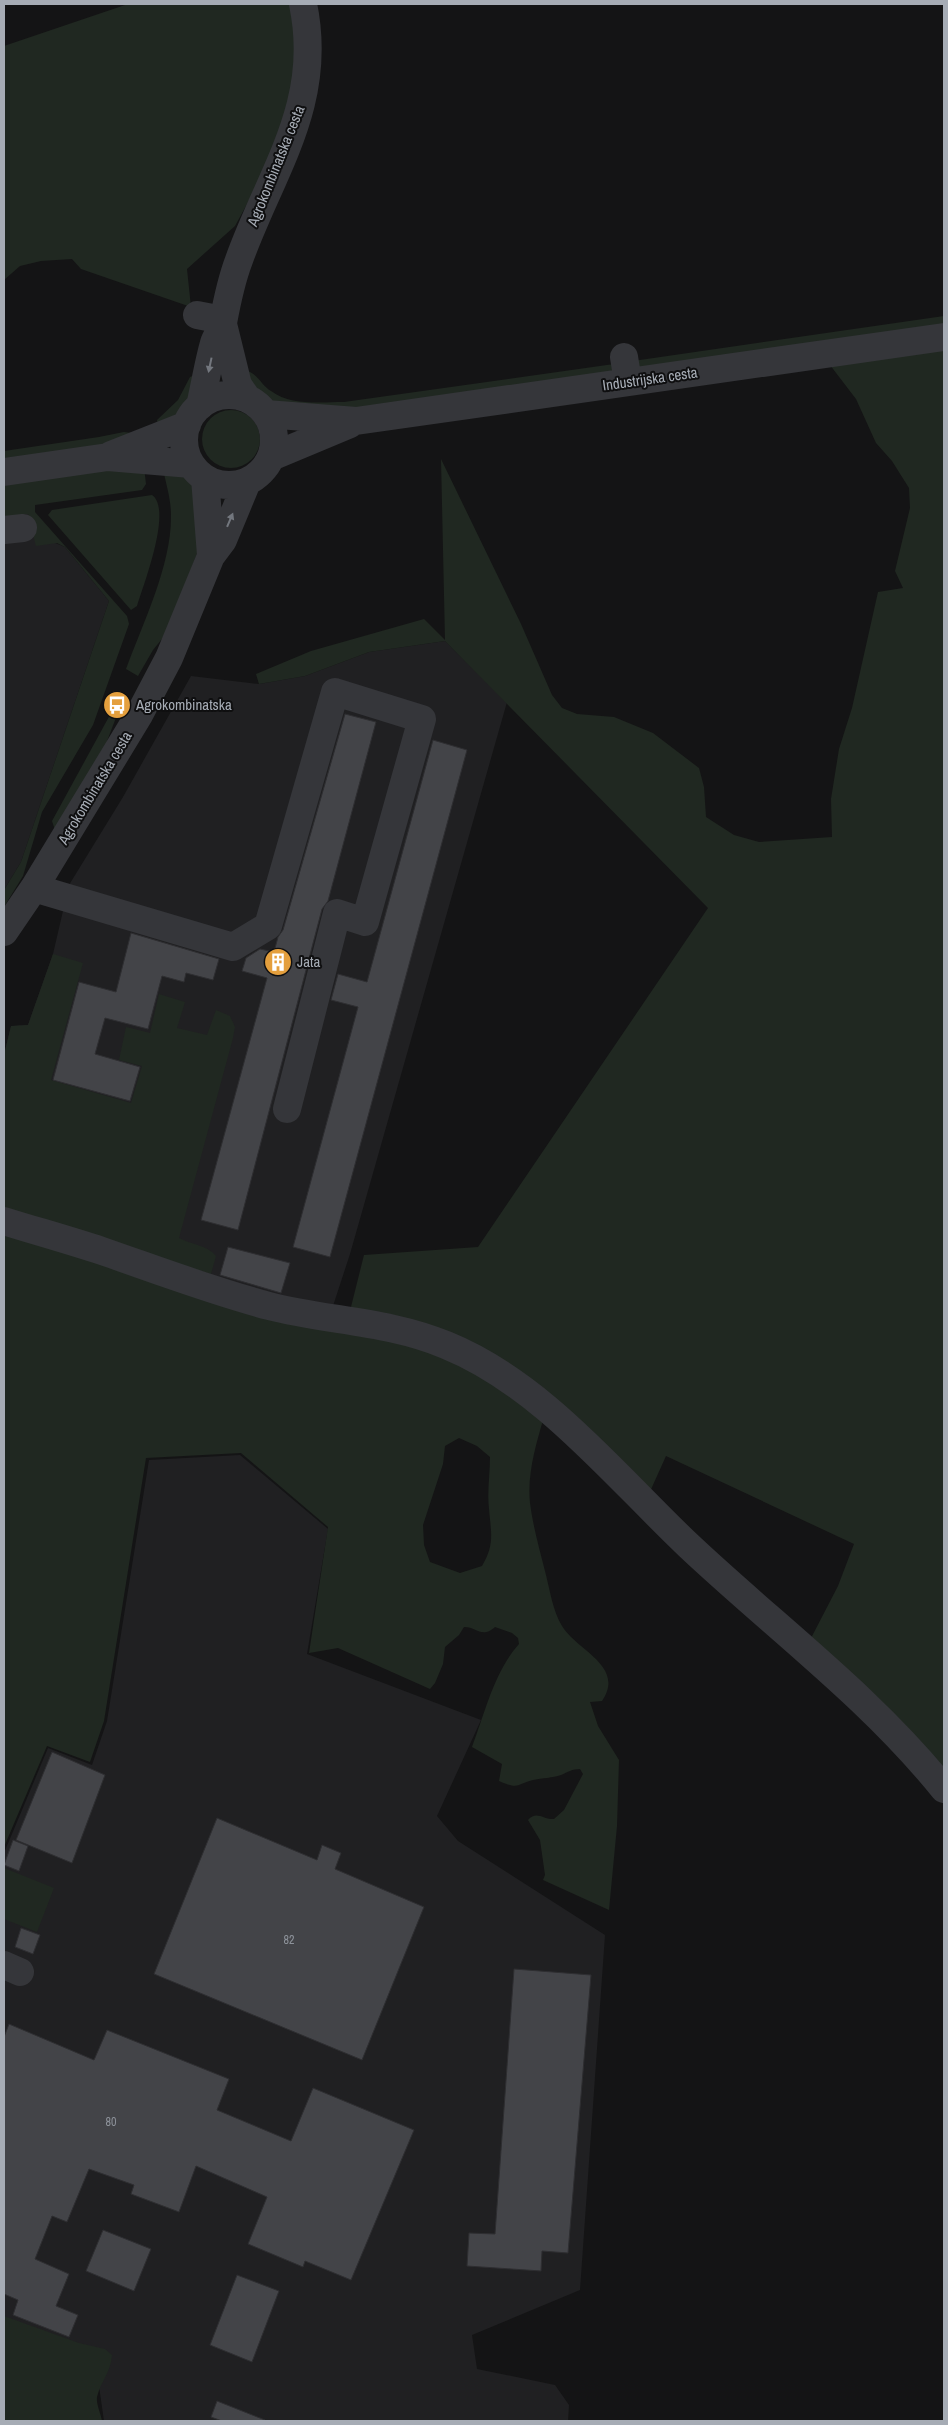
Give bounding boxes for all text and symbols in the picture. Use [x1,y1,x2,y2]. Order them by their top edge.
street label: Agrokombinatska cesta [241,102,309,230]
one-way arrow [206,357,214,372]
street label: Industrijska cesta [601,361,699,396]
one-way arrow [227,513,235,527]
bus stop icon: Agrokombinatska [102,690,132,720]
place label: Agrokombinatska [135,694,232,715]
street label: Agrokombinatska cesta [52,727,137,849]
building icon: Jata [263,947,293,977]
place label: Jata [297,951,320,972]
house number: 82 [284,1932,294,1948]
house number: 80 [106,2114,116,2130]

